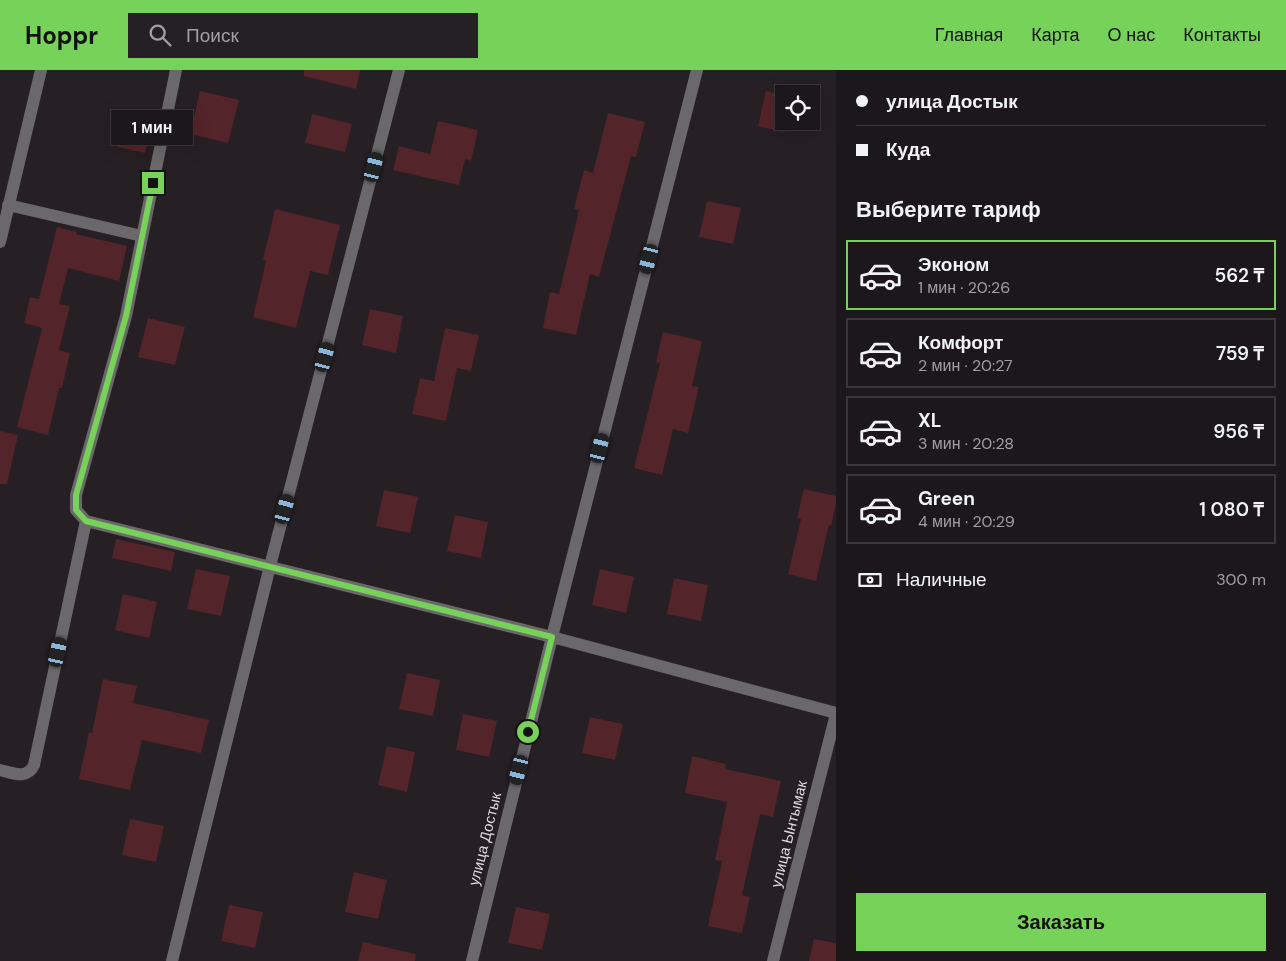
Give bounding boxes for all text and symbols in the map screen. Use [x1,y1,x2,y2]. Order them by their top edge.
search box [128,13,478,58]
text: Hoppr [25,20,98,51]
icon: search [146,21,174,49]
text: Поиск [186,23,239,48]
text: Главная [935,23,1003,47]
text: Карта [1031,23,1080,47]
text: О нас [1108,23,1155,47]
text: Контакты [1183,23,1261,47]
map controls [775,85,820,130]
button: locate [775,85,820,130]
text: улица Достык [886,89,1018,114]
callout: 1 мин [112,111,194,146]
text: 1 мин [132,117,172,138]
text: Куда [886,137,930,162]
car [363,151,384,183]
route end [142,172,164,194]
text: Выберите тариф [856,195,1041,224]
car [638,243,659,275]
text: Эконом [918,252,989,277]
icon: car [858,253,903,298]
text: 562 ₸ [1215,263,1264,288]
text: 1 мин · 20:26 [918,277,1010,298]
text: Комфорт [918,330,1003,355]
icon: car [858,331,903,376]
car [313,341,336,373]
text: 759 ₸ [1216,341,1264,366]
text: 2 мин · 20:27 [918,355,1013,376]
text: XL [918,408,941,433]
icon: car [858,409,903,454]
text: 956 ₸ [1213,419,1264,444]
car [589,432,610,464]
text: 3 мин · 20:28 [918,433,1014,454]
text: Green [918,486,975,511]
icon: car [858,487,903,532]
car [273,493,296,525]
text: 1 080 ₸ [1199,497,1264,522]
text: 4 мин · 20:29 [918,511,1015,532]
icon: cash [856,566,884,594]
text: Наличные [896,567,987,592]
text: 300 m [1216,569,1266,590]
car [47,636,68,668]
route start [517,721,539,743]
car [508,754,529,786]
street label: улица Ынтымак [766,778,812,890]
street label: улица Достык [464,790,506,888]
button: Заказать [856,893,1266,951]

